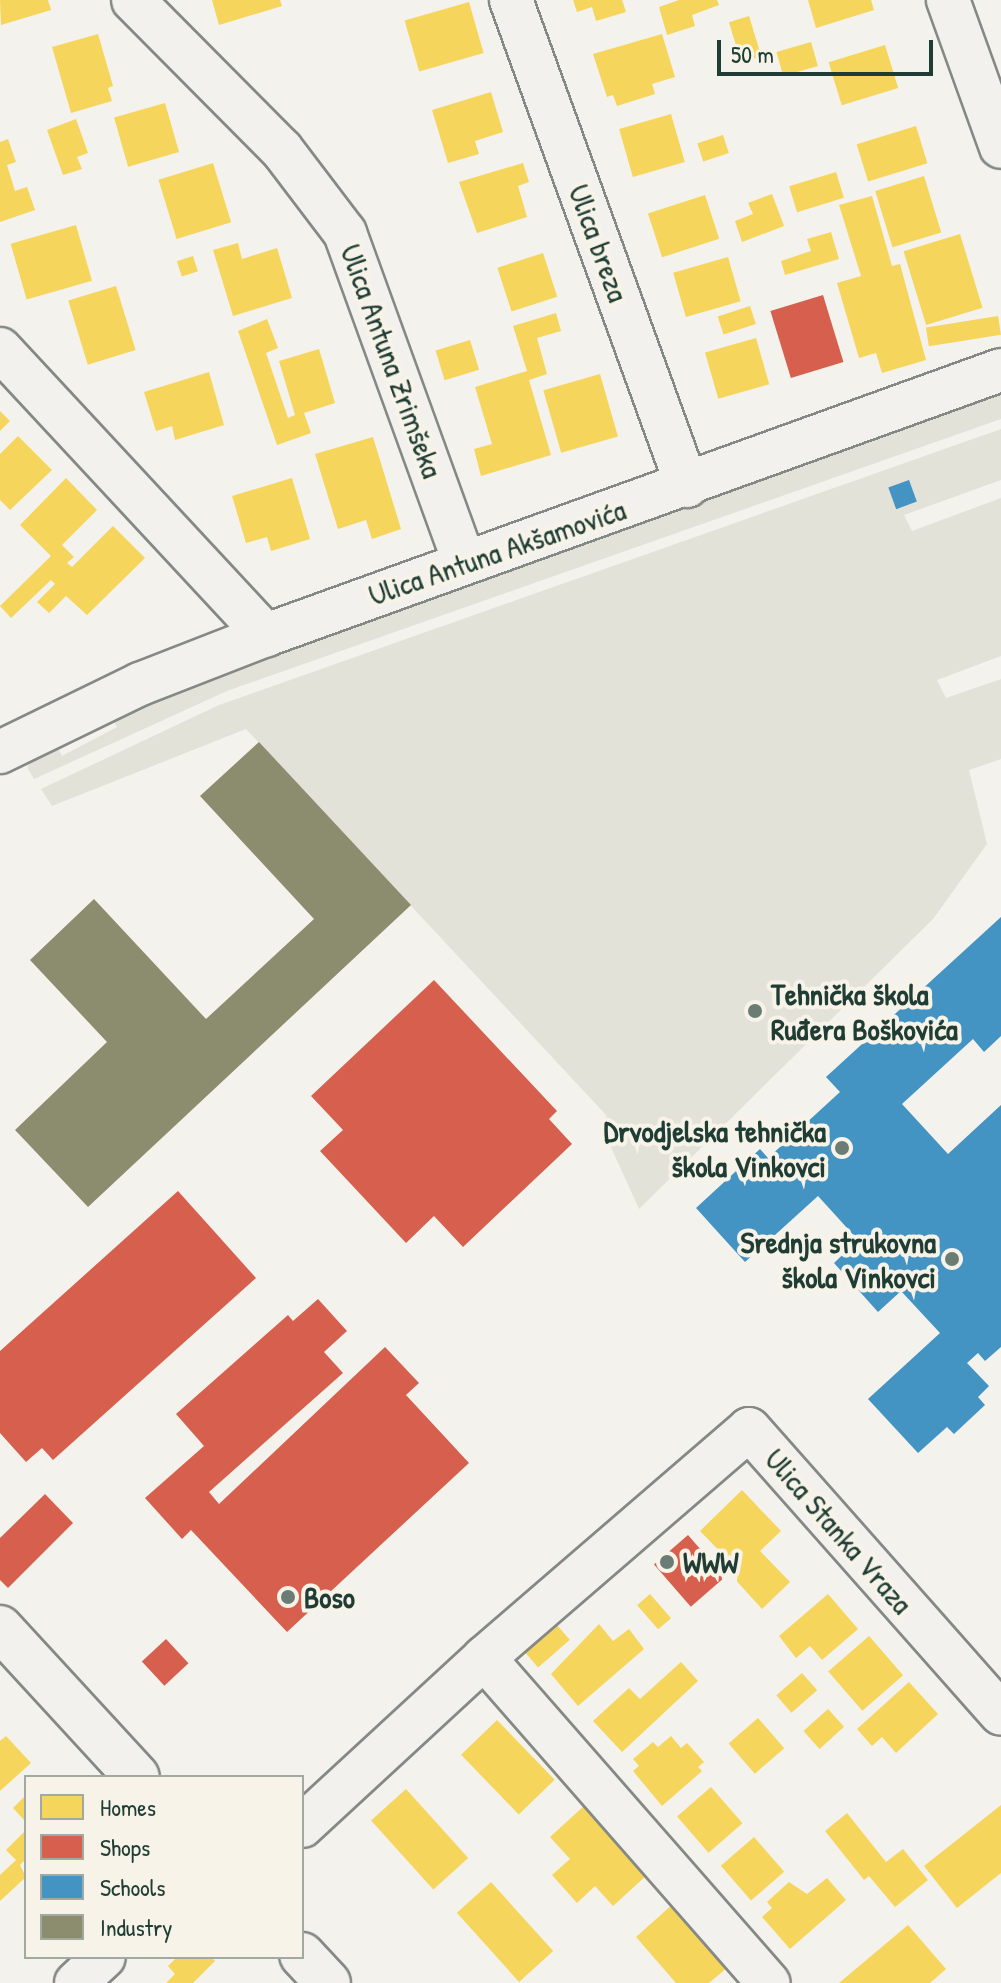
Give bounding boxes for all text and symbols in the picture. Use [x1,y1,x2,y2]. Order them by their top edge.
scale bar [721,24,937,74]
text: 50 m [731,38,774,70]
street label: Ulica breza [561,180,637,306]
street label: Ulica Antuna Zrimšeka [333,239,451,483]
street label: Ulica Antuna Akšamovića [364,491,630,613]
place label: Tehnička škola Ruđera Boškovića [771,976,958,1046]
marker: Tehnička škola Ruđera Boškovića [746,1002,764,1020]
place label: Drvodjelska tehnička škola Vinkovci [604,1113,826,1184]
marker: Drvodjelska tehnička škola Vinkovci [833,1139,851,1157]
place label: Srednja strukovna škola Vinkovci [740,1224,936,1294]
marker: Srednja strukovna škola Vinkovci [943,1250,961,1268]
street label: Ulica Stanka Vraza [758,1441,920,1621]
place label: WWW [683,1544,738,1580]
marker: WWW [658,1553,676,1571]
place label: Boso [304,1579,355,1615]
marker: Boso [279,1588,297,1606]
legend [24,1775,304,1959]
text: Homes [100,1791,156,1823]
text: Shops [100,1831,150,1863]
text: Schools [100,1871,165,1903]
text: Industry [100,1911,172,1943]

